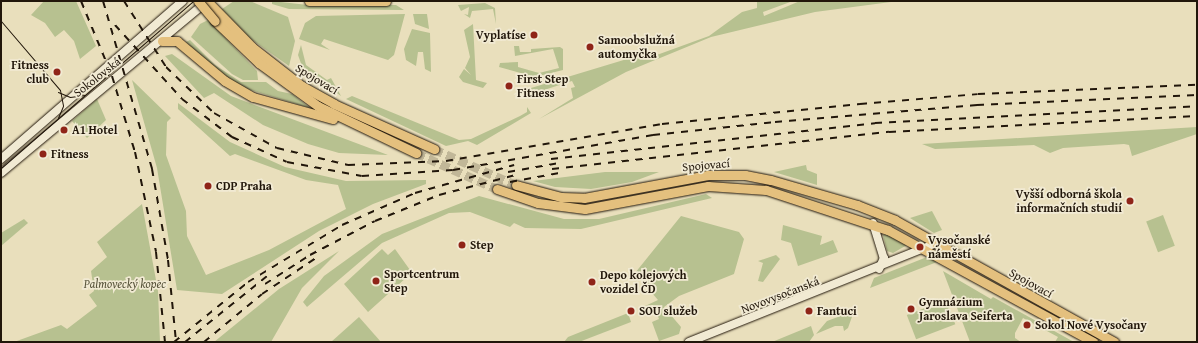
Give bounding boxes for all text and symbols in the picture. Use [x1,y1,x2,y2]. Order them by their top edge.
place label: Vyplatíse [476,28,526,42]
marker: Vyplatíse [529,30,539,40]
place label: Samoobslužná automyčka [598,33,675,61]
marker: Samoobslužná automyčka [585,42,595,52]
street label: Sokolovská [71,54,123,100]
place label: Fitness club [11,58,49,86]
street label: Spojovací [293,61,341,97]
marker: Fitness club [52,67,62,77]
place label: First Step Fitness [517,72,568,100]
marker: First Step Fitness [504,81,514,91]
place label: A1 Hotel [72,123,117,137]
marker: A1 Hotel [59,125,69,135]
place label: Fitness [51,147,89,161]
marker: Fitness [38,149,48,159]
street label: Spojovací [682,156,730,174]
place label: CDP Praha [216,179,272,193]
marker: CDP Praha [203,181,213,191]
place label: Vyšší odborná škola informačních studií [1016,187,1122,215]
marker: Vyšší odborná škola informačních studií [1125,196,1135,206]
place label: Vysočanské náměstí [928,233,990,261]
place label: Step [470,238,494,252]
marker: Step [457,240,467,250]
marker: Vysočanské náměstí [915,242,925,252]
street label: Spojovací [1007,265,1055,301]
place label: Sportcentrum Step [384,267,459,295]
place label: Depo kolejových vozidel ČD [600,268,687,296]
street label: Novovysočanská [739,274,821,316]
marker: Sportcentrum Step [371,276,381,286]
park label: Palmovecký kopec [84,277,166,291]
marker: Depo kolejových vozidel ČD [587,277,597,287]
place label: Gymnázium Jaroslava Seiferta [919,295,1013,323]
place label: SOU služeb [639,304,698,318]
place label: Fantuci [817,304,857,318]
marker: Gymnázium Jaroslava Seiferta [906,304,916,314]
marker: SOU služeb [626,306,636,316]
marker: Fantuci [804,306,814,316]
place label: Sokol Nové Vysočany [1035,318,1147,332]
marker: Sokol Nové Vysočany [1022,320,1032,330]

